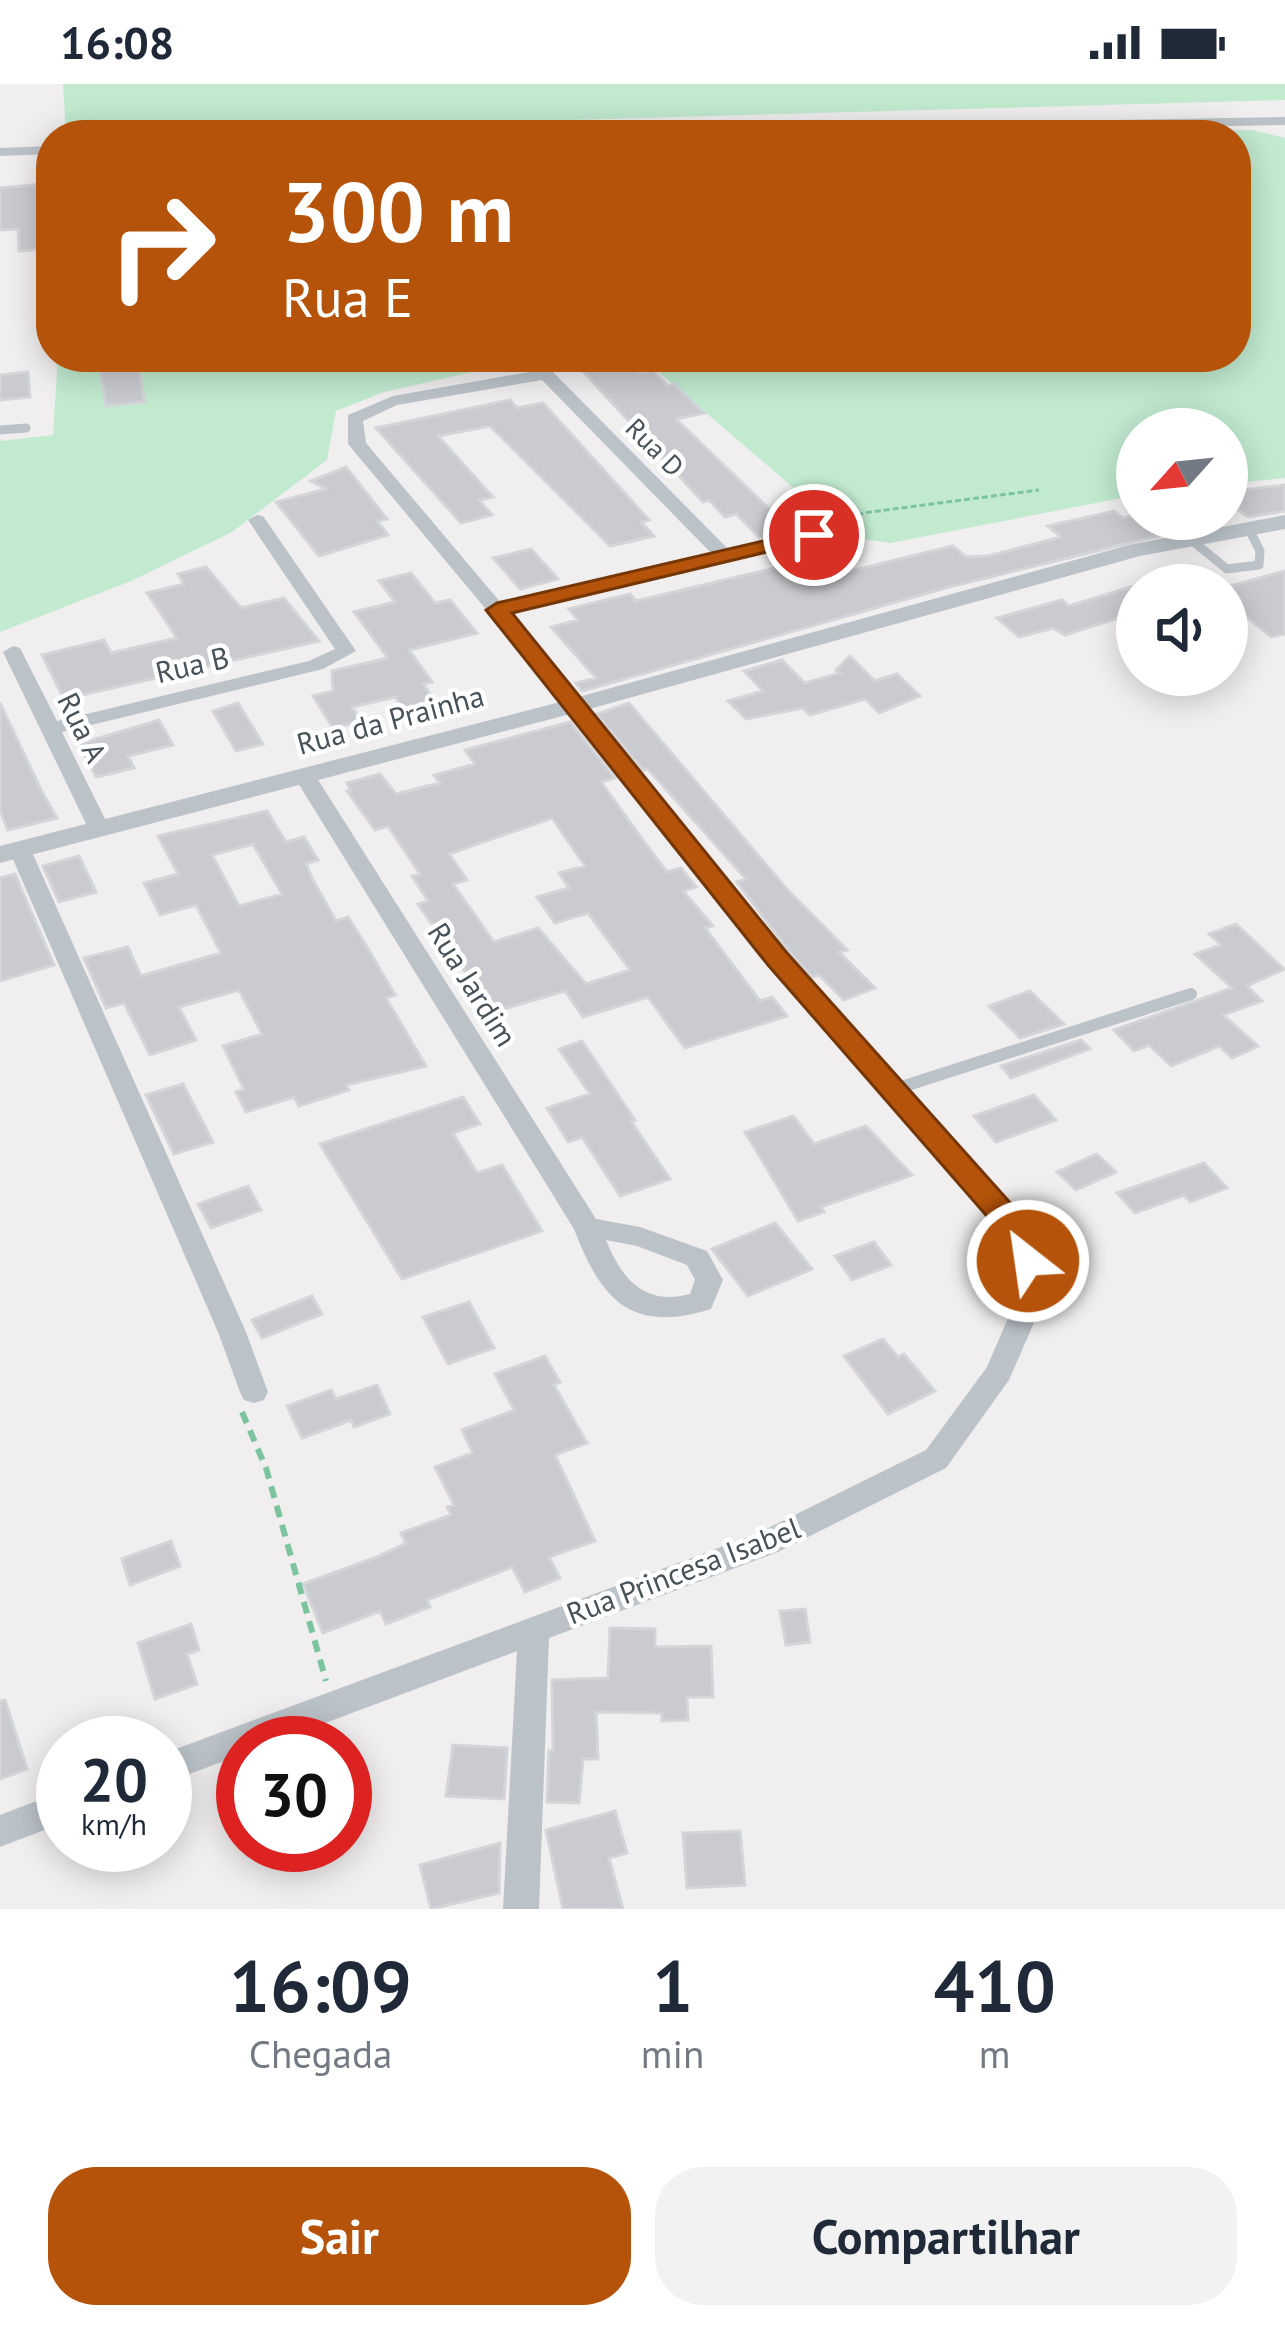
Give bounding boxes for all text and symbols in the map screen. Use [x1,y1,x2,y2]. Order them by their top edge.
text: 16:08 [60,13,174,71]
text: 300 m [282,156,514,265]
icon: right [84,168,240,324]
text: Rua E [282,262,413,332]
north arrow [1116,408,1248,540]
map controls [1116,408,1248,696]
street label: Rua D [619,411,691,483]
pin [763,484,865,586]
icon: arrive [781,502,847,568]
button: sound [1116,564,1248,696]
street label: Rua B [151,637,233,691]
street label: Rua da Prainha [292,675,488,763]
street label: Rua A [49,686,117,769]
street label: Rua Jardim [420,915,526,1053]
position arrow [965,1198,1091,1324]
street label: Rua Princesa Isabel [561,1507,806,1632]
speed limit sign: 30 [216,1716,372,1872]
text: 20 [80,1740,148,1818]
text: km/h [81,1804,147,1843]
text: 16:09 [229,1939,412,2032]
text: 1 [652,1939,693,2032]
text: 410 [933,1939,1056,2032]
text: Chegada [249,2028,392,2079]
text: min [641,2028,704,2079]
text: m [979,2028,1010,2079]
button: Sair [48,2167,631,2305]
button: Compartilhar [655,2167,1237,2305]

